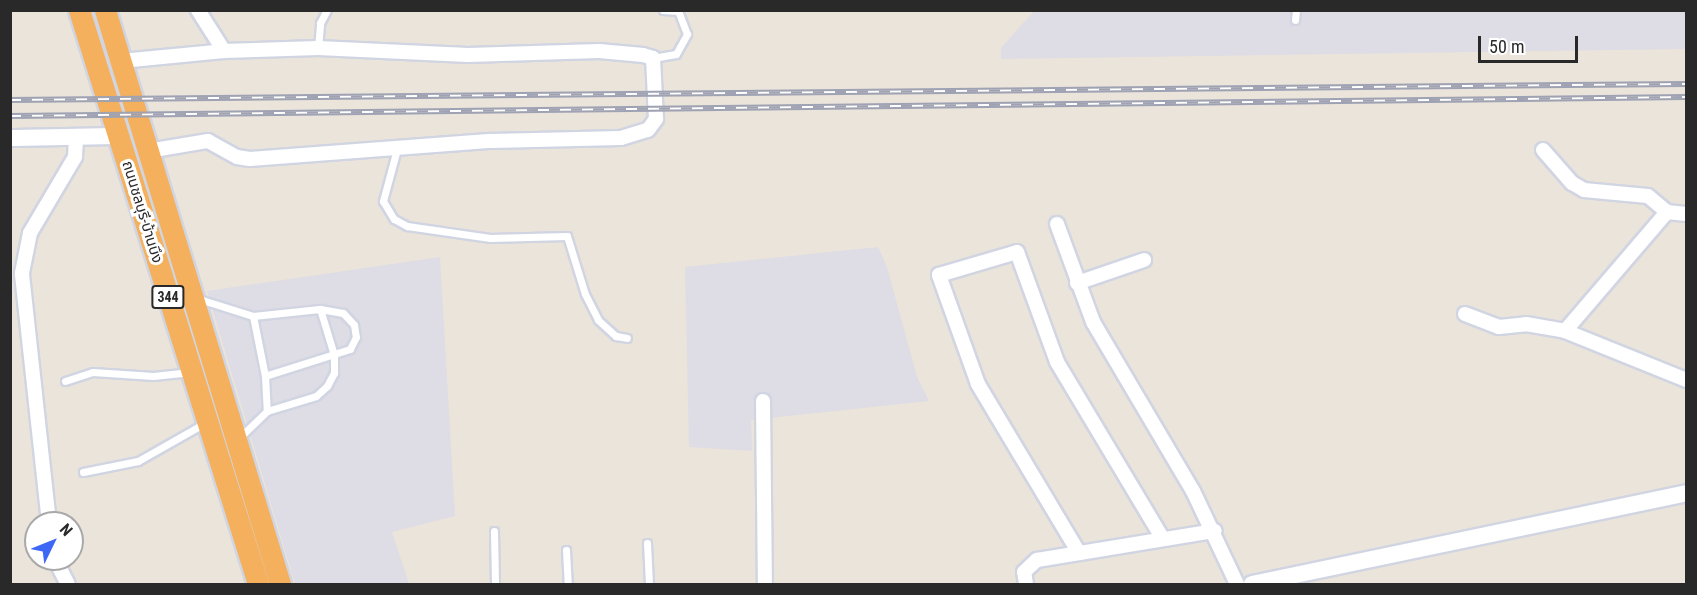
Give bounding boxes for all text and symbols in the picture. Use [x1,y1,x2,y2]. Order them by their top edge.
scale bar [1481,24,1582,62]
text: 50 m [1489,36,1524,57]
street label: ถนนชลบุรี-บ้านบึง [118,159,166,265]
road number: 344 [150,286,186,308]
north arrow [24,511,84,571]
text: N [56,520,76,540]

